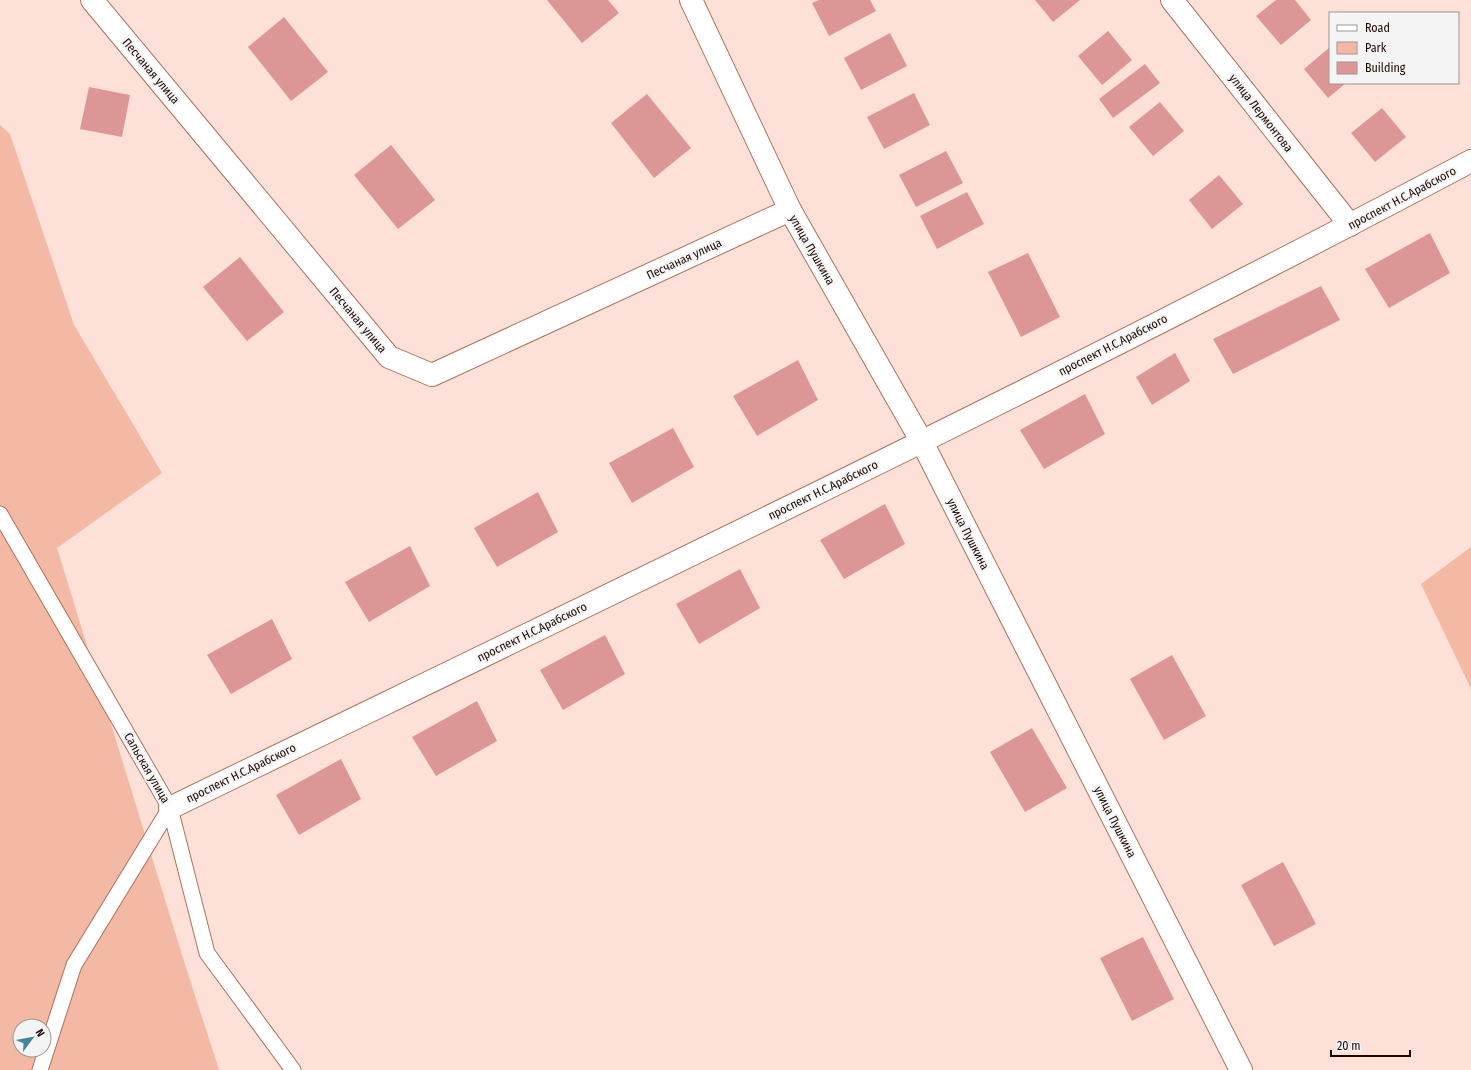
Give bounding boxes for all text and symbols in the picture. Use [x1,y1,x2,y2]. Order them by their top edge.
legend [1329,12,1459,84]
text: Road [1365,21,1390,35]
street label: Песчаная улица [120,35,183,107]
text: Park [1365,41,1387,55]
text: Building [1365,61,1406,75]
street label: улица Лермонтова [1226,71,1296,155]
street label: проспект Н.С.Арабского [1346,164,1458,232]
street label: улица Пушкина [786,213,838,288]
street label: Песчаная улица [644,235,724,283]
street label: Песчаная улица [327,284,390,356]
street label: проспект Н.С.Арабского [1056,311,1170,379]
street label: проспект Н.С.Арабского [766,457,880,523]
street label: улица Пушкина [944,496,992,572]
street label: проспект Н.С.Арабского [475,599,589,665]
street label: Сальская улица [121,730,173,806]
street label: проспект Н.С.Арабского [184,740,298,806]
street label: улица Пушкина [1091,784,1139,860]
north arrow [12,1018,52,1058]
text: N [33,1027,47,1039]
scale bar [1331,1032,1410,1058]
text: 20 m [1337,1039,1361,1053]

